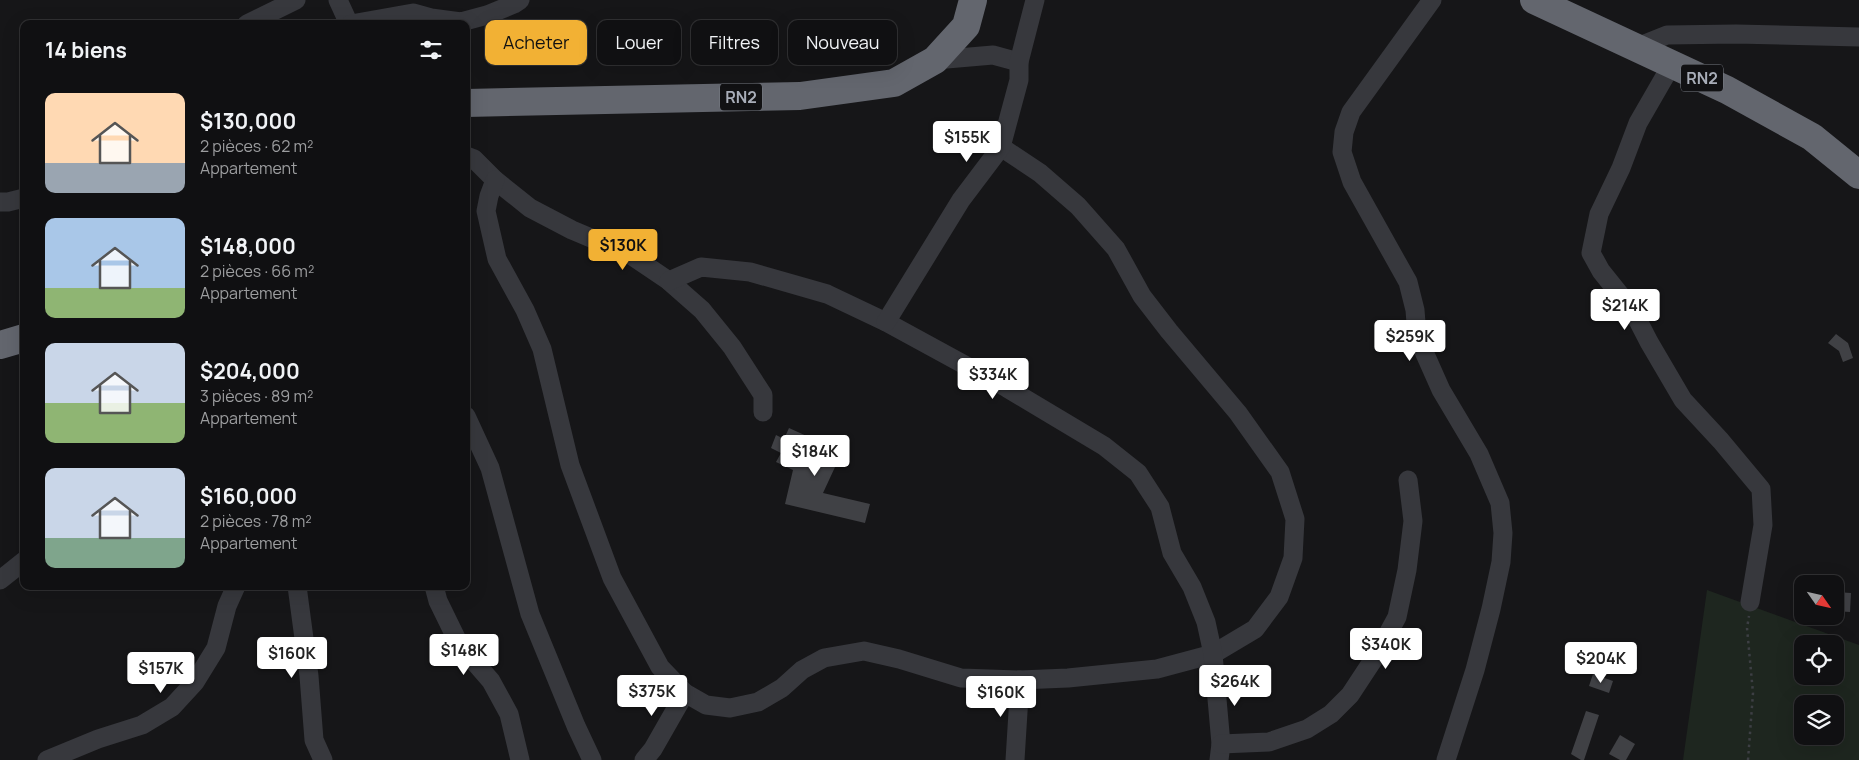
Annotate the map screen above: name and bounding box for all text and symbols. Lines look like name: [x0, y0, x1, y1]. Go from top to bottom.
chip: Acheter: [485, 20, 587, 65]
chip: Louer: [597, 20, 681, 65]
chip: Filtres: [691, 20, 778, 65]
chip: Nouveau: [788, 20, 897, 65]
text: 14 biens: [45, 36, 127, 64]
icon: filters: [417, 36, 445, 64]
road number: RN2: [1681, 64, 1723, 92]
road number: RN2: [720, 84, 762, 110]
text: $130,000: [200, 107, 296, 135]
icon: home: [85, 113, 145, 173]
pin: $155K: [932, 120, 1002, 163]
text: $155K: [944, 126, 990, 148]
text: 2 pièces · 62 m²: [200, 135, 314, 157]
text: Appartement: [200, 157, 297, 179]
pin: $130K: [588, 228, 658, 271]
text: $148,000: [200, 232, 296, 260]
text: $130K: [599, 234, 647, 256]
icon: home: [85, 238, 145, 298]
text: 2 pièces · 66 m²: [200, 260, 314, 282]
text: Appartement: [200, 282, 297, 304]
pin: $214K: [1590, 288, 1660, 331]
text: $214K: [1602, 294, 1648, 316]
pin: $259K: [1375, 320, 1445, 362]
text: $259K: [1385, 325, 1435, 347]
text: $204,000: [200, 357, 300, 385]
pin: $334K: [958, 358, 1028, 400]
icon: home: [85, 363, 145, 423]
text: $334K: [969, 363, 1017, 385]
text: 3 pièces · 89 m²: [200, 385, 313, 407]
text: Appartement: [200, 407, 297, 429]
pin: $184K: [780, 434, 850, 477]
text: $184K: [792, 440, 838, 462]
text: $160,000: [200, 482, 297, 510]
icon: home: [85, 488, 145, 548]
text: 2 pièces · 78 m²: [200, 510, 312, 532]
text: Appartement: [200, 532, 297, 554]
north arrow: [1794, 575, 1844, 625]
map controls: [1794, 575, 1844, 745]
pin: $340K: [1351, 628, 1421, 670]
text: $340K: [1361, 633, 1411, 655]
pin: $148K: [429, 634, 499, 676]
button: locate: [1794, 635, 1844, 685]
pin: $160K: [257, 636, 327, 679]
text: $148K: [441, 639, 487, 661]
text: $160K: [268, 642, 316, 664]
pin: $204K: [1566, 642, 1636, 684]
text: $204K: [1576, 647, 1626, 669]
pin: $157K: [126, 652, 196, 694]
text: $157K: [138, 657, 184, 679]
pin: $264K: [1200, 664, 1270, 707]
text: $264K: [1210, 670, 1260, 692]
pin: $375K: [617, 674, 687, 717]
pin: $160K: [966, 676, 1036, 718]
text: $375K: [628, 680, 676, 702]
text: $160K: [977, 681, 1025, 703]
button: layers: [1794, 695, 1844, 745]

